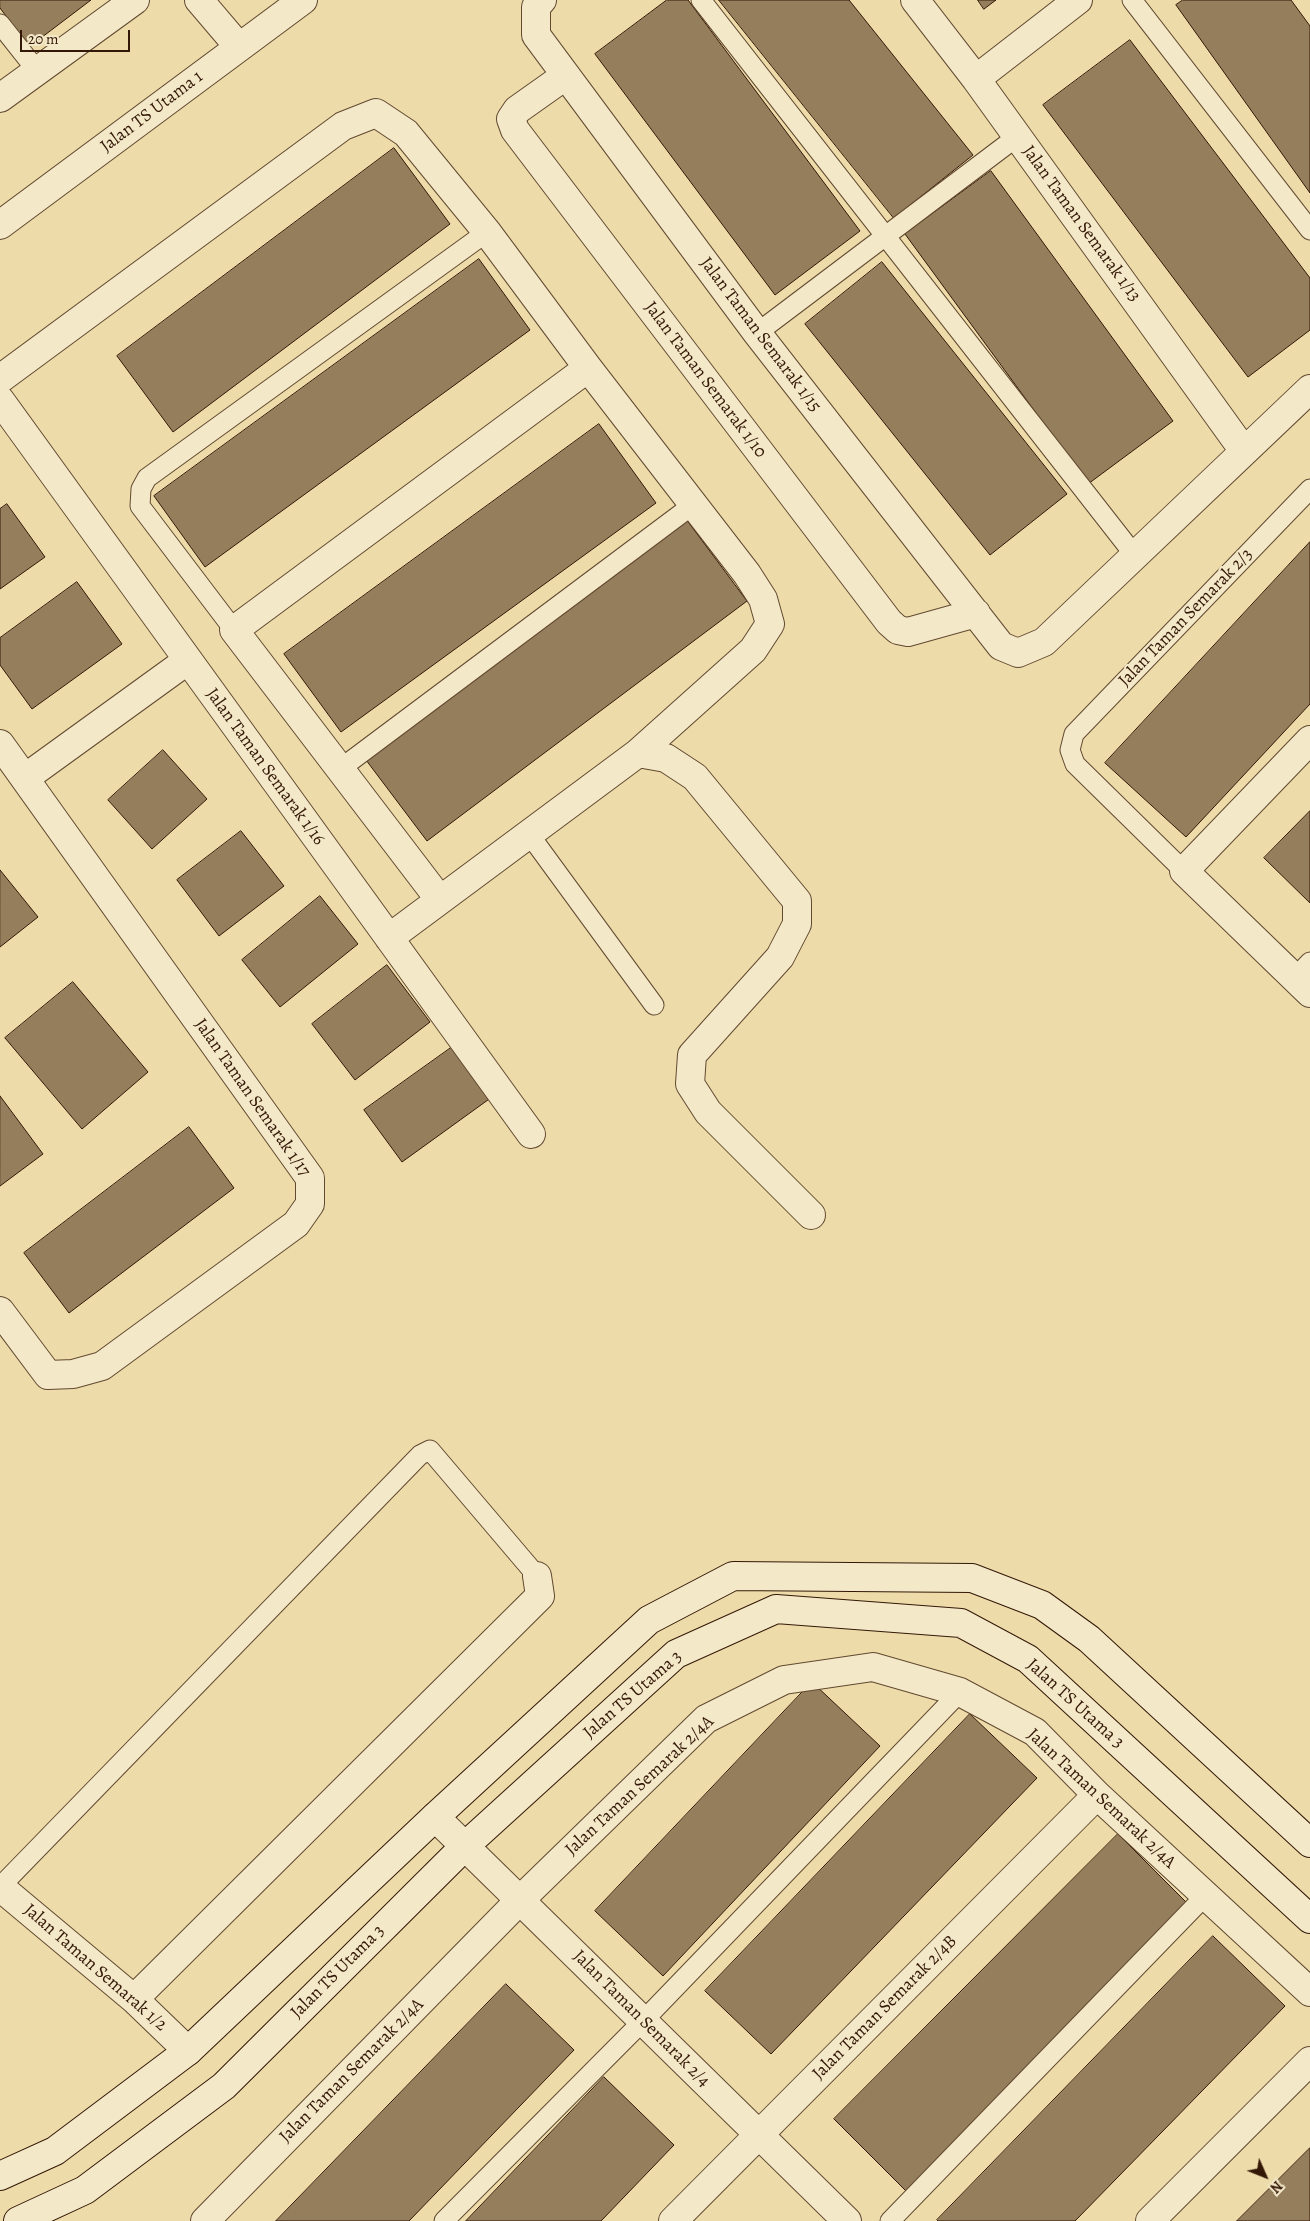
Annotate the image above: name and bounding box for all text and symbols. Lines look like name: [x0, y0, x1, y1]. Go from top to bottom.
scale bar: [22, 20, 132, 52]
text: 20 m: [28, 29, 59, 49]
street label: Jalan TS Utama 1: [97, 67, 207, 157]
street label: Jalan Taman Semarak 1/13: [1017, 142, 1145, 306]
street label: Jalan Taman Semarak 1/15: [695, 253, 825, 417]
street label: Jalan Taman Semarak 1/10: [639, 298, 771, 462]
street label: Jalan Taman Semarak 2/3: [1114, 544, 1258, 692]
street label: Jalan Taman Semarak 1/16: [201, 684, 329, 850]
street label: Jalan Taman Semarak 1/17: [189, 1015, 315, 1181]
street label: Jalan TS Utama 3: [579, 1646, 687, 1744]
street label: Jalan TS Utama 3: [1022, 1655, 1128, 1753]
street label: Jalan Taman Semarak 2/4A: [561, 1711, 719, 1861]
street label: Jalan Taman Semarak 2/4A: [1022, 1724, 1180, 1874]
street label: Jalan Taman Semarak 1/2: [19, 1900, 171, 2036]
street label: Jalan TS Utama 3: [287, 1921, 389, 2023]
street label: Jalan Taman Semarak 2/4B: [808, 1931, 962, 2085]
street label: Jalan Taman Semarak 2/4: [568, 1946, 714, 2092]
street label: Jalan Taman Semarak 2/4A: [275, 1994, 429, 2148]
north arrow: [1240, 2151, 1290, 2201]
text: N: [1266, 2176, 1287, 2197]

